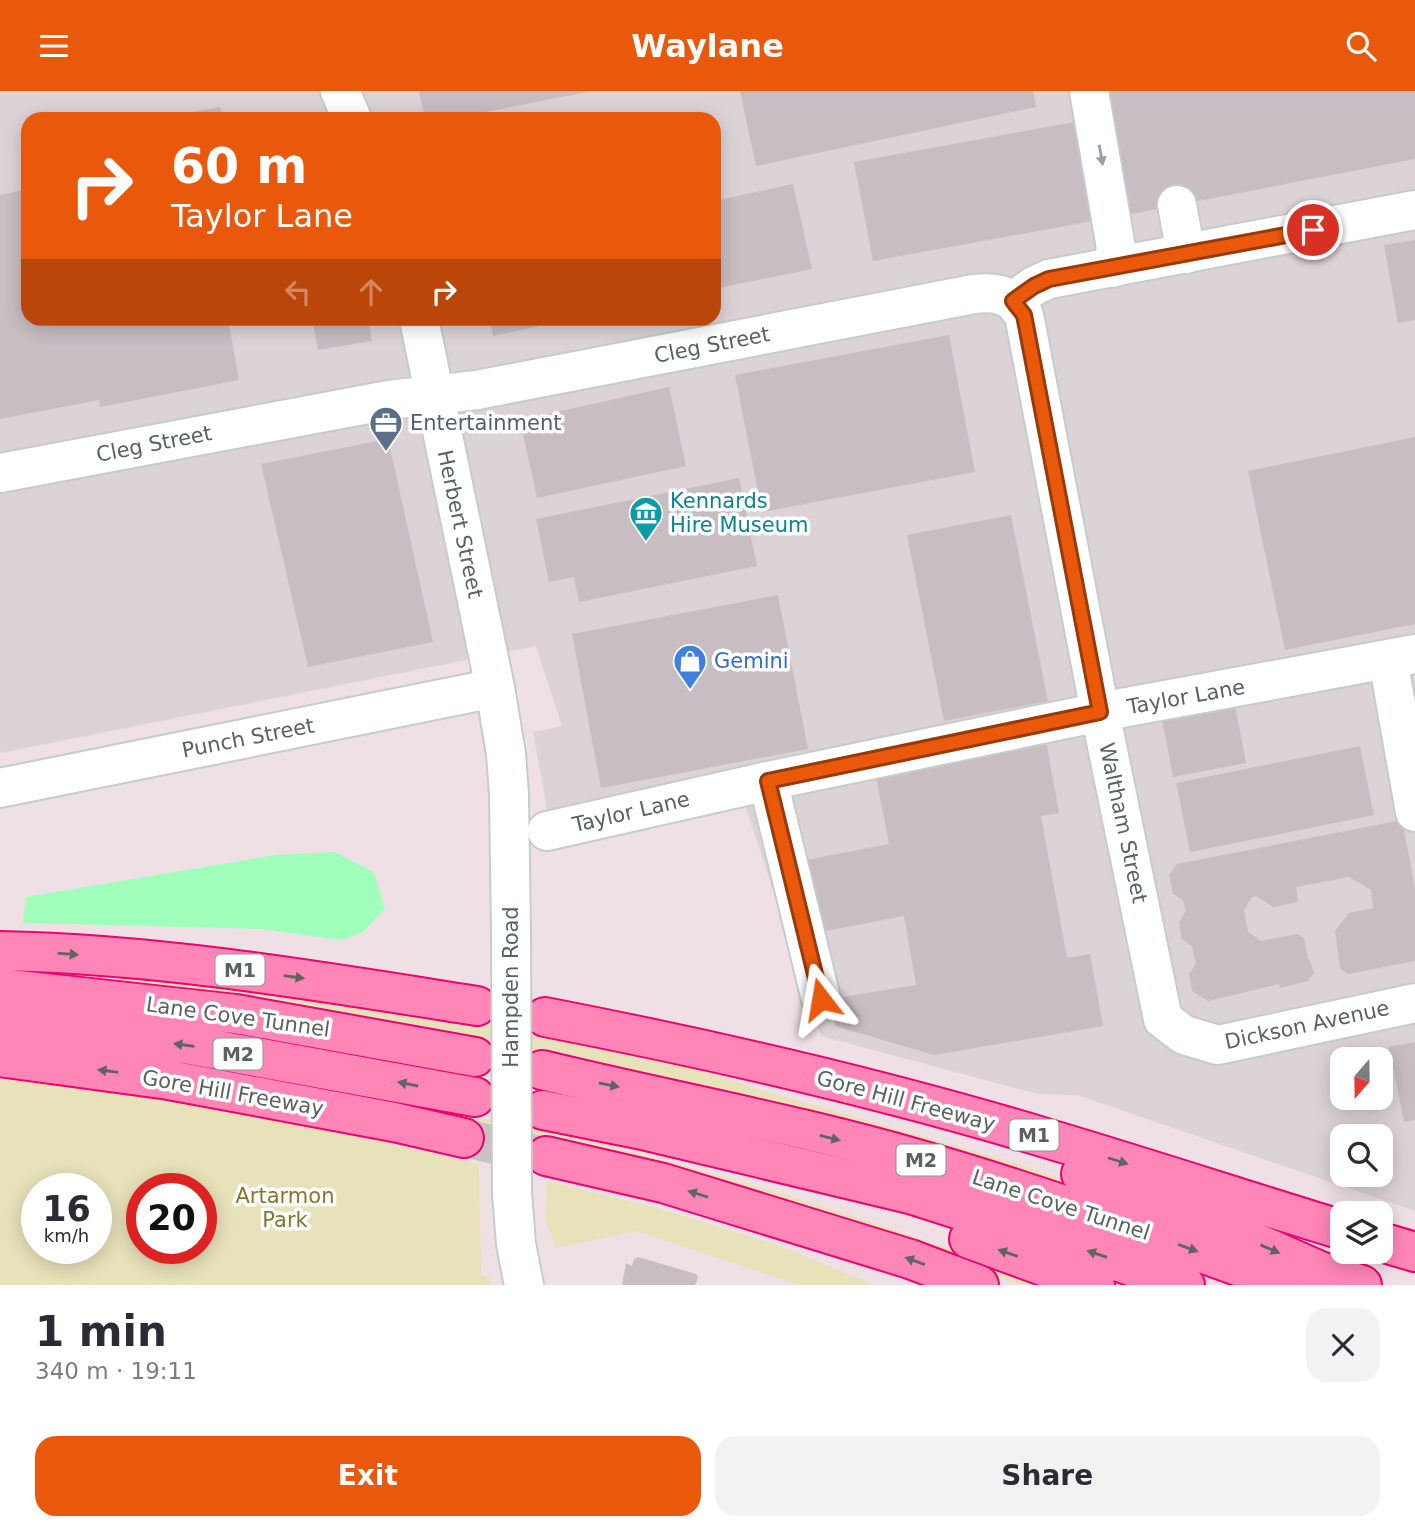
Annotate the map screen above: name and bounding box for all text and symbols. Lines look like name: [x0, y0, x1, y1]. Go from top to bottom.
icon: menu: [35, 27, 73, 65]
text: Waylane: [631, 27, 784, 65]
icon: search: [1342, 27, 1380, 65]
text: 60 m: [171, 138, 307, 195]
icon: right: [56, 140, 147, 231]
one-way arrow: [1095, 144, 1106, 166]
text: Taylor Lane: [171, 197, 353, 235]
pin: [1283, 200, 1343, 260]
icon: arrive: [1294, 211, 1332, 249]
icon: left: [279, 273, 317, 311]
icon: ahead: [352, 273, 390, 311]
icon: right: [425, 273, 463, 311]
street label: Cleg Street: [652, 322, 772, 368]
office icon: Entertainment: [367, 404, 405, 453]
place label: Entertainment: [410, 411, 562, 435]
street label: Cleg Street: [94, 421, 214, 467]
street label: Herbert Street: [433, 448, 487, 600]
place label: Kennards Hire Museum: [670, 489, 808, 537]
museum icon: Kennards Hire Museum: [627, 494, 665, 543]
shop icon: Gemini: [671, 642, 709, 691]
place label: Gemini: [714, 649, 789, 673]
street label: Taylor Lane: [1124, 675, 1247, 719]
street label: Punch Street: [180, 713, 316, 763]
street label: Waltham Street: [1094, 741, 1152, 905]
street label: Taylor Lane: [569, 787, 692, 837]
street label: Hampden Road: [499, 906, 523, 1068]
one-way arrow: [57, 949, 79, 960]
road number: M1: [216, 955, 264, 985]
position arrow: [784, 962, 858, 1036]
one-way arrow: [284, 972, 306, 983]
street label: Lane Cove Tunnel: [145, 992, 331, 1042]
street label: Dickson Avenue: [1223, 996, 1391, 1054]
one-way arrow: [173, 1039, 195, 1050]
road number: M2: [214, 1039, 262, 1070]
north arrow: [1330, 1047, 1393, 1109]
map controls: [1330, 1047, 1393, 1264]
street label: Gore Hill Freeway: [140, 1065, 326, 1121]
one-way arrow: [97, 1066, 119, 1077]
street label: Gore Hill Freeway: [814, 1066, 998, 1136]
one-way arrow: [397, 1078, 419, 1089]
one-way arrow: [598, 1080, 620, 1091]
road number: M1: [1010, 1119, 1058, 1151]
button: search: [1330, 1124, 1393, 1187]
one-way arrow: [820, 1133, 842, 1144]
road number: M2: [897, 1145, 946, 1175]
one-way arrow: [1107, 1156, 1128, 1166]
street label: Lane Cove Tunnel: [969, 1165, 1153, 1245]
speed limit sign: 20: [126, 1173, 217, 1264]
park label: Artarmon Park: [236, 1184, 334, 1232]
one-way arrow: [687, 1188, 708, 1198]
text: 16: [42, 1189, 91, 1229]
button: layers: [1330, 1201, 1393, 1264]
text: km/h: [44, 1225, 89, 1246]
one-way arrow: [1178, 1243, 1199, 1254]
one-way arrow: [1259, 1244, 1280, 1255]
one-way arrow: [998, 1247, 1019, 1258]
one-way arrow: [1087, 1248, 1108, 1259]
one-way arrow: [904, 1255, 925, 1266]
text: 1 min: [35, 1307, 167, 1356]
button: close: [1306, 1308, 1380, 1382]
text: 340 m · 19:11: [35, 1358, 197, 1384]
button: Exit: [35, 1436, 701, 1516]
button: Share: [715, 1436, 1380, 1516]

